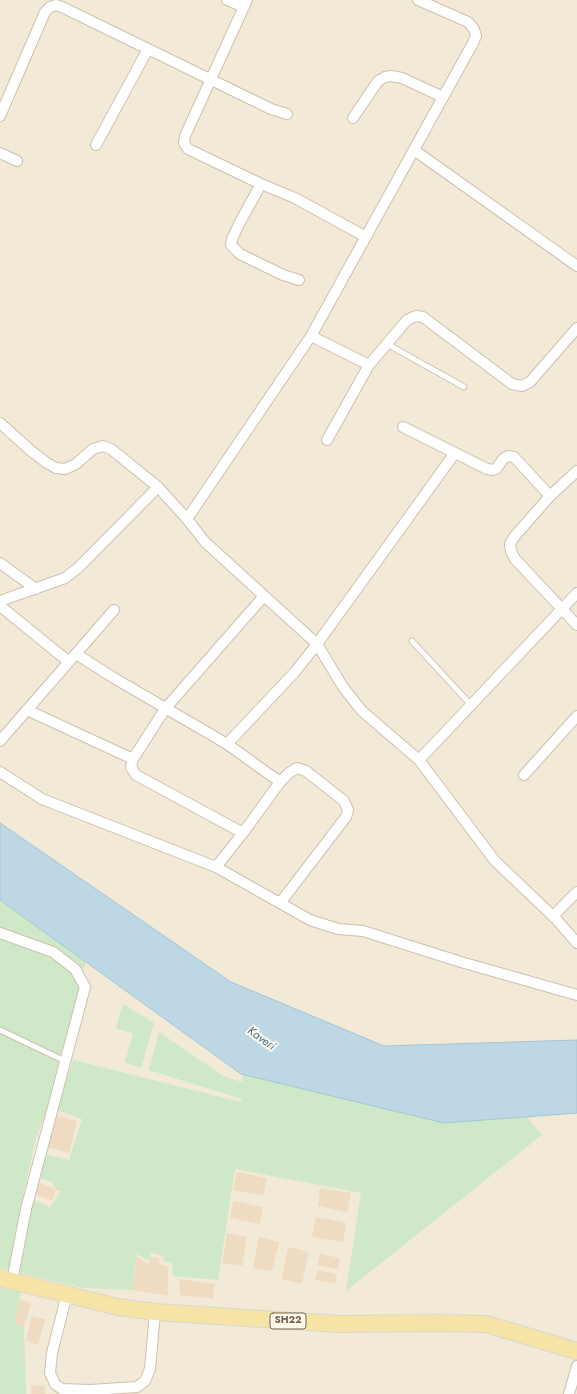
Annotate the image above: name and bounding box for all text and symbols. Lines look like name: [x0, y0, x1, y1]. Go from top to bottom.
water label: Kaveri: [244, 1024, 278, 1054]
road number: SH22: [270, 1313, 306, 1329]

